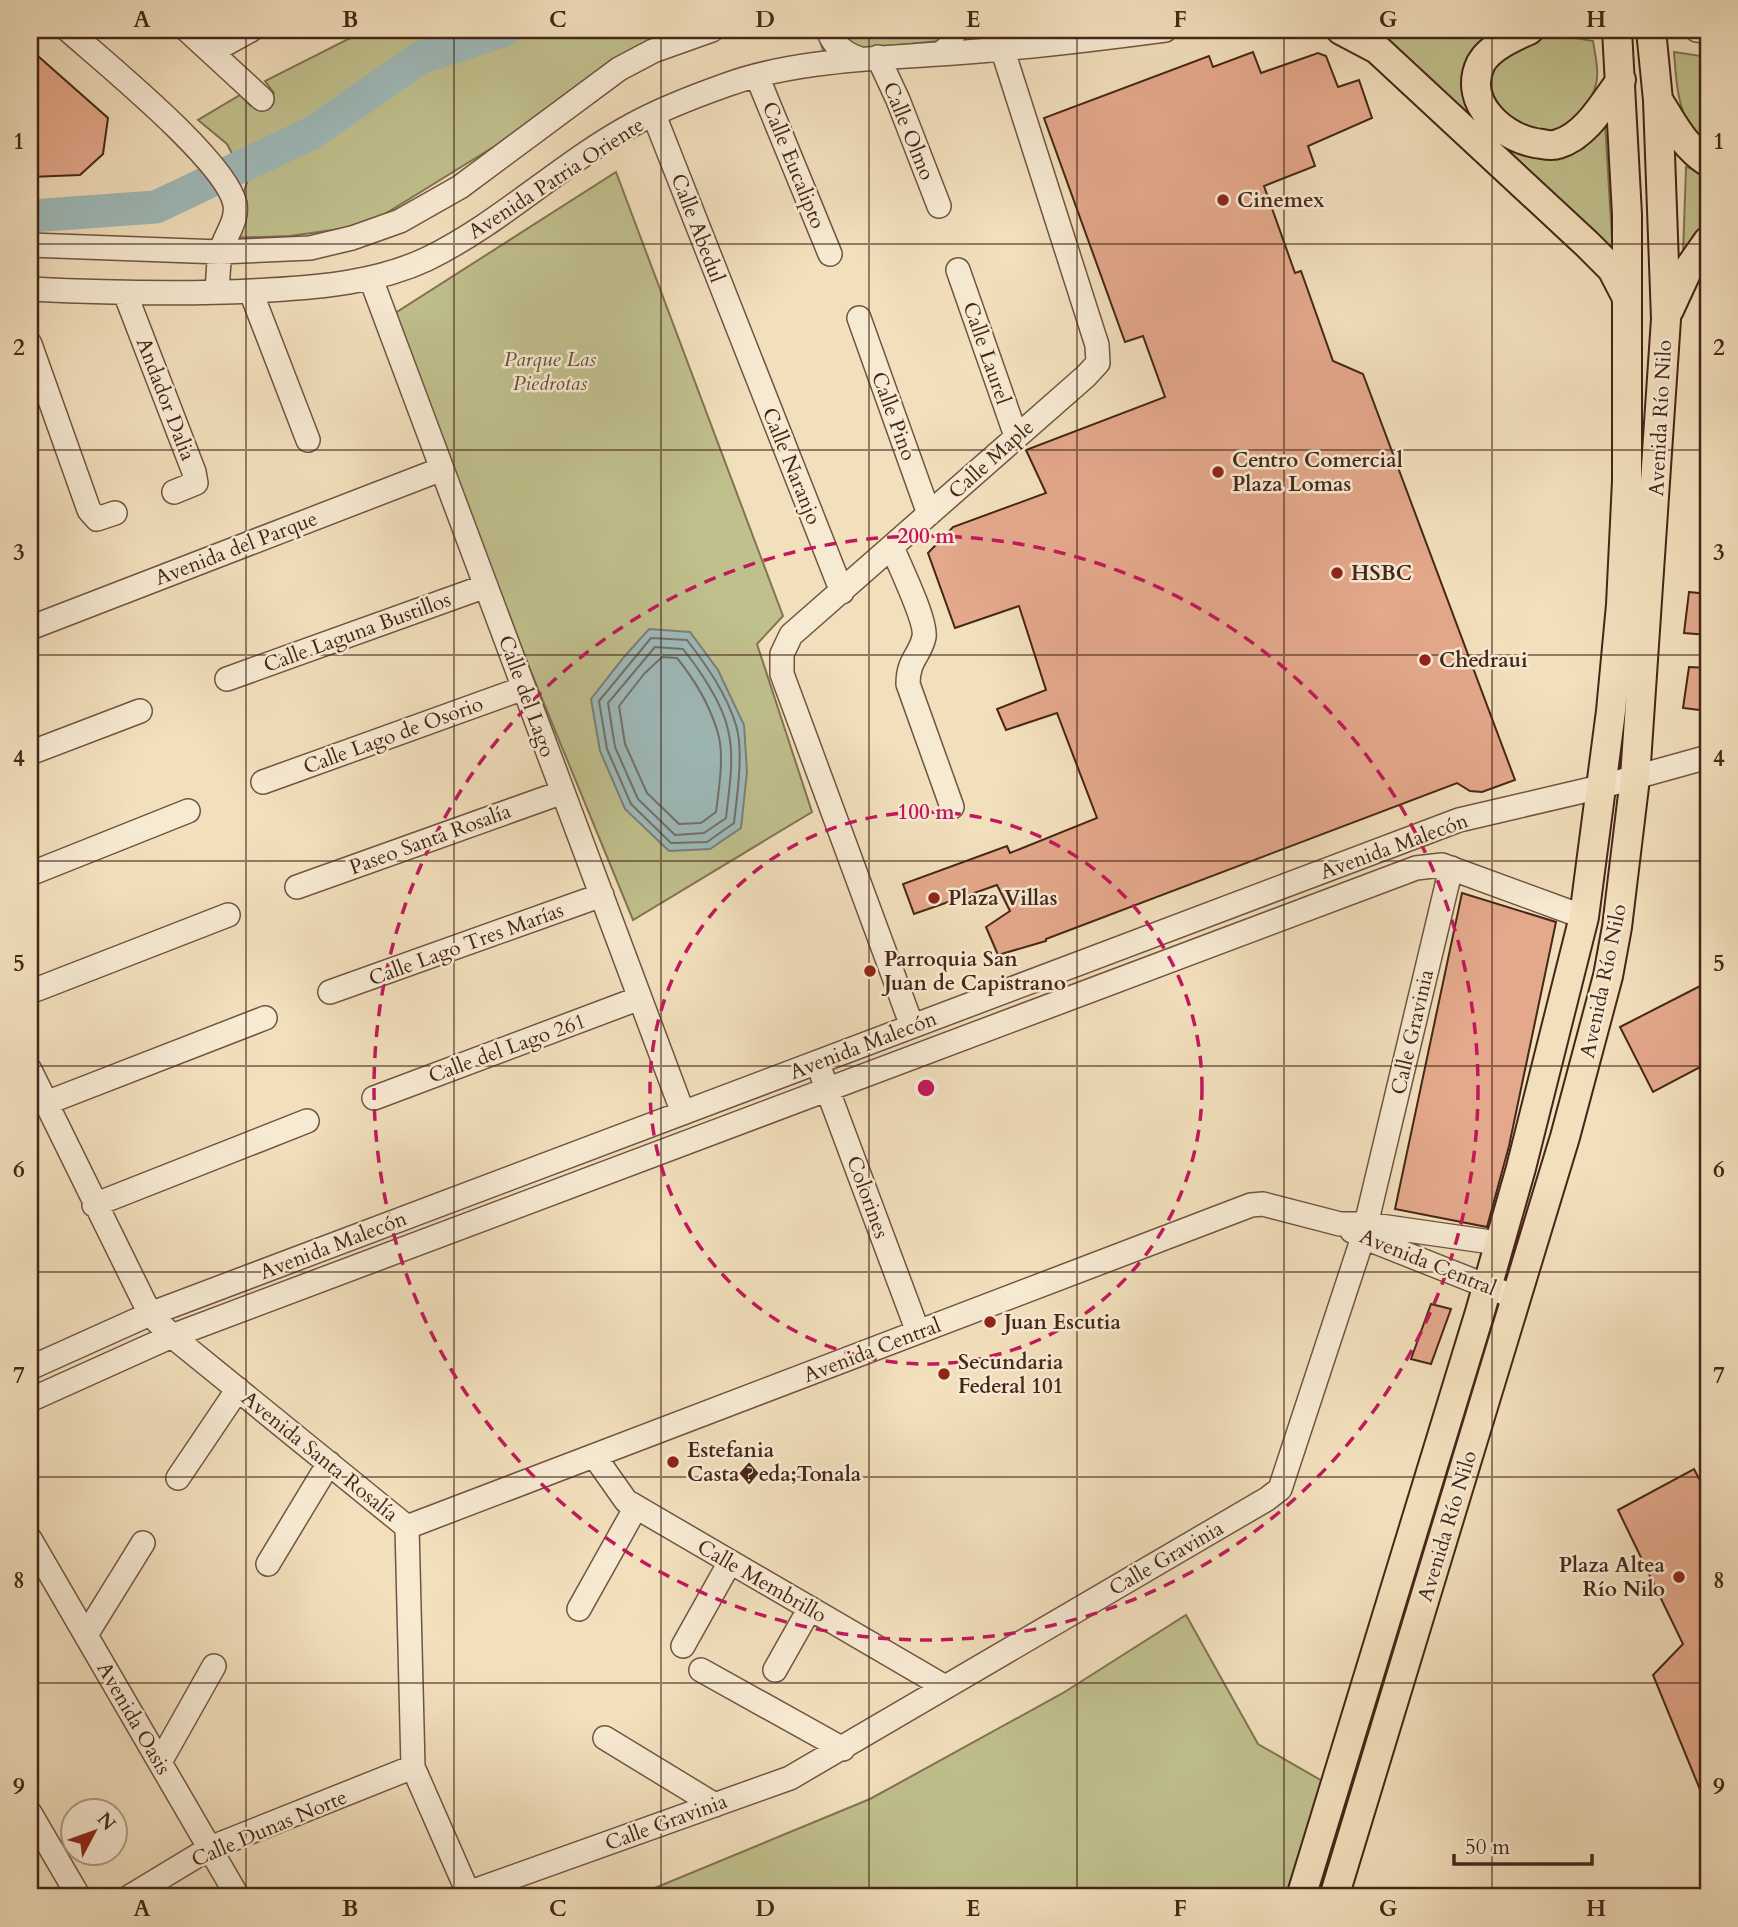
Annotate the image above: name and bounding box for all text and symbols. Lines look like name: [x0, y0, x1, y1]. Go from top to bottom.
text: A: [133, 4, 151, 35]
text: B: [342, 4, 358, 35]
text: C: [549, 4, 567, 35]
text: D: [755, 4, 775, 35]
text: E: [966, 4, 980, 35]
text: F: [1173, 4, 1187, 35]
text: G: [1379, 4, 1398, 35]
text: H: [1586, 4, 1606, 35]
street label: Calle Olmo: [876, 78, 941, 185]
street label: Calle Eucalipto: [755, 97, 832, 233]
street label: Avenida Patria Oriente: [463, 111, 650, 246]
text: 1: [13, 126, 25, 157]
text: 1: [1713, 126, 1725, 157]
street label: Calle Abedul: [663, 169, 732, 287]
place label: Cinemex: [1237, 186, 1325, 215]
marker: Cinemex: [1215, 192, 1231, 208]
street label: Calle Laurel: [955, 298, 1018, 408]
text: 2: [13, 332, 25, 363]
text: 2: [1713, 332, 1725, 363]
street label: Andador Dalia: [129, 334, 202, 465]
street label: Avenida Río Nilo: [1642, 339, 1679, 497]
park label: Parque Las Piedrotas: [504, 345, 596, 398]
street label: Calle Pino: [864, 368, 923, 465]
street label: Calle Naranjo: [755, 403, 828, 529]
street label: Calle Maple: [942, 413, 1040, 506]
place label: Centro Comercial Plaza Lomas: [1232, 446, 1403, 499]
marker: Centro Comercial Plaza Lomas: [1210, 464, 1226, 480]
street label: Avenida del Parque: [151, 504, 322, 593]
text: 200 m: [897, 522, 955, 551]
text: 3: [13, 537, 25, 568]
text: 3: [1713, 537, 1725, 568]
place label: HSBC: [1351, 559, 1412, 588]
marker: HSBC: [1329, 565, 1345, 581]
street label: Calle Laguna Bustillos: [260, 585, 455, 680]
street label: Calle del Lago: [491, 631, 562, 761]
place label: Chedraui: [1439, 646, 1528, 675]
marker: Chedraui: [1417, 652, 1433, 668]
street label: Calle Lago de Osorio: [299, 689, 487, 781]
text: 4: [13, 743, 25, 774]
text: 4: [1713, 743, 1725, 774]
street label: Paseo Santa Rosalía: [345, 797, 515, 882]
text: 100 m: [897, 798, 955, 827]
street label: Avenida Malecón: [1316, 806, 1472, 887]
place label: Plaza Villas: [948, 884, 1057, 913]
marker: Plaza Villas: [926, 890, 942, 906]
street label: Calle Lago Tres Marías: [365, 896, 568, 993]
street label: Avenida Río Nilo: [1573, 901, 1634, 1061]
place label: Parroquia San Juan de Capistrano: [881, 945, 1066, 998]
text: 5: [13, 948, 25, 979]
text: 5: [1713, 948, 1725, 979]
marker: Parroquia San Juan de Capistrano: [862, 963, 878, 979]
street label: Calle Gravinia: [1384, 967, 1441, 1098]
street label: Avenida Malecón: [785, 1004, 941, 1087]
street label: Calle del Lago 261: [424, 1007, 590, 1090]
centre of rings: [914, 1076, 938, 1100]
street label: Colorines: [839, 1152, 896, 1243]
text: 6: [13, 1154, 25, 1185]
text: 6: [1713, 1154, 1725, 1185]
street label: Avenida Malecón: [255, 1204, 411, 1287]
street label: Avenida Central: [1355, 1222, 1501, 1303]
place label: Juan Escutia: [1001, 1308, 1121, 1337]
street label: Avenida Central: [799, 1311, 945, 1390]
marker: Juan Escutia: [982, 1314, 998, 1330]
place label: Secundaria Federal 101: [958, 1348, 1064, 1401]
text: 7: [13, 1360, 25, 1391]
text: 7: [1713, 1360, 1725, 1391]
marker: Secundaria Federal 101: [936, 1366, 952, 1382]
street label: Avenida Santa Rosalía: [235, 1384, 404, 1529]
place label: Estefania Casta�eda;Tonala: [687, 1436, 862, 1489]
street label: Avenida Río Nilo: [1411, 1447, 1484, 1605]
marker: Estefania Casta�eda;Tonala: [665, 1454, 681, 1470]
street label: Calle Gravinia: [1104, 1514, 1229, 1603]
street label: Calle Membrillo: [692, 1533, 832, 1630]
place label: Plaza Altea Río Nilo: [1559, 1551, 1666, 1604]
text: 8: [13, 1565, 25, 1596]
text: 8: [1713, 1565, 1725, 1596]
marker: Plaza Altea Río Nilo: [1671, 1569, 1687, 1585]
street label: Avenida Oasis: [90, 1656, 178, 1780]
text: 9: [13, 1771, 25, 1802]
text: 9: [1713, 1771, 1725, 1802]
street label: Calle Dunas Norte: [187, 1783, 351, 1874]
street label: Calle Gravinia: [601, 1787, 731, 1858]
north arrow: [60, 1798, 130, 1868]
text: N: [91, 1807, 122, 1837]
scale bar: [1454, 1822, 1593, 1866]
text: 50 m: [1465, 1833, 1510, 1862]
text: A: [133, 1893, 151, 1924]
text: B: [342, 1893, 358, 1924]
text: C: [549, 1893, 567, 1924]
text: D: [755, 1893, 775, 1924]
text: E: [966, 1893, 980, 1924]
text: F: [1173, 1893, 1187, 1924]
text: G: [1379, 1893, 1398, 1924]
text: H: [1586, 1893, 1606, 1924]

